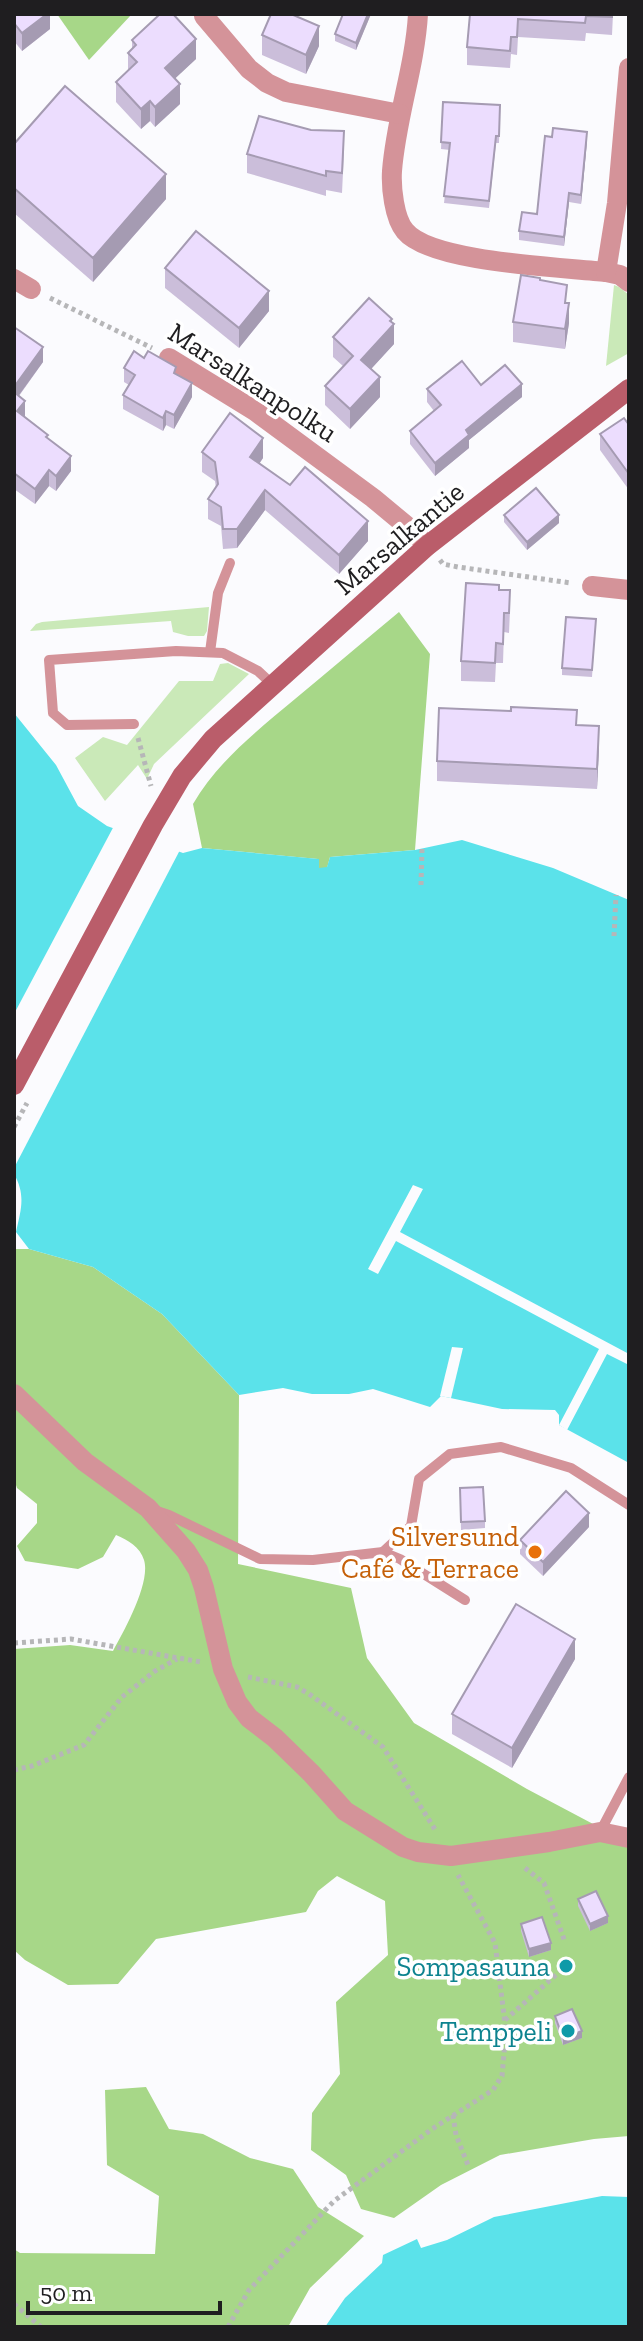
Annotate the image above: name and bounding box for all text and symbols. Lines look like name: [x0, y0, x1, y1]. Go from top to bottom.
street label: Marsalkanpolku: [162, 316, 344, 449]
street label: Marsalkantie: [328, 475, 471, 602]
place label: Silversund Café & Terrace: [341, 1520, 519, 1585]
marker: Silversund Café & Terrace: [526, 1543, 544, 1561]
place label: Sompasauna: [397, 1950, 550, 1983]
marker: Sompasauna: [557, 1957, 575, 1975]
place label: Temppeli: [440, 2015, 552, 2048]
marker: Temppeli: [559, 2022, 577, 2040]
scale bar: [28, 2265, 220, 2315]
text: 50 m: [40, 2278, 93, 2307]

